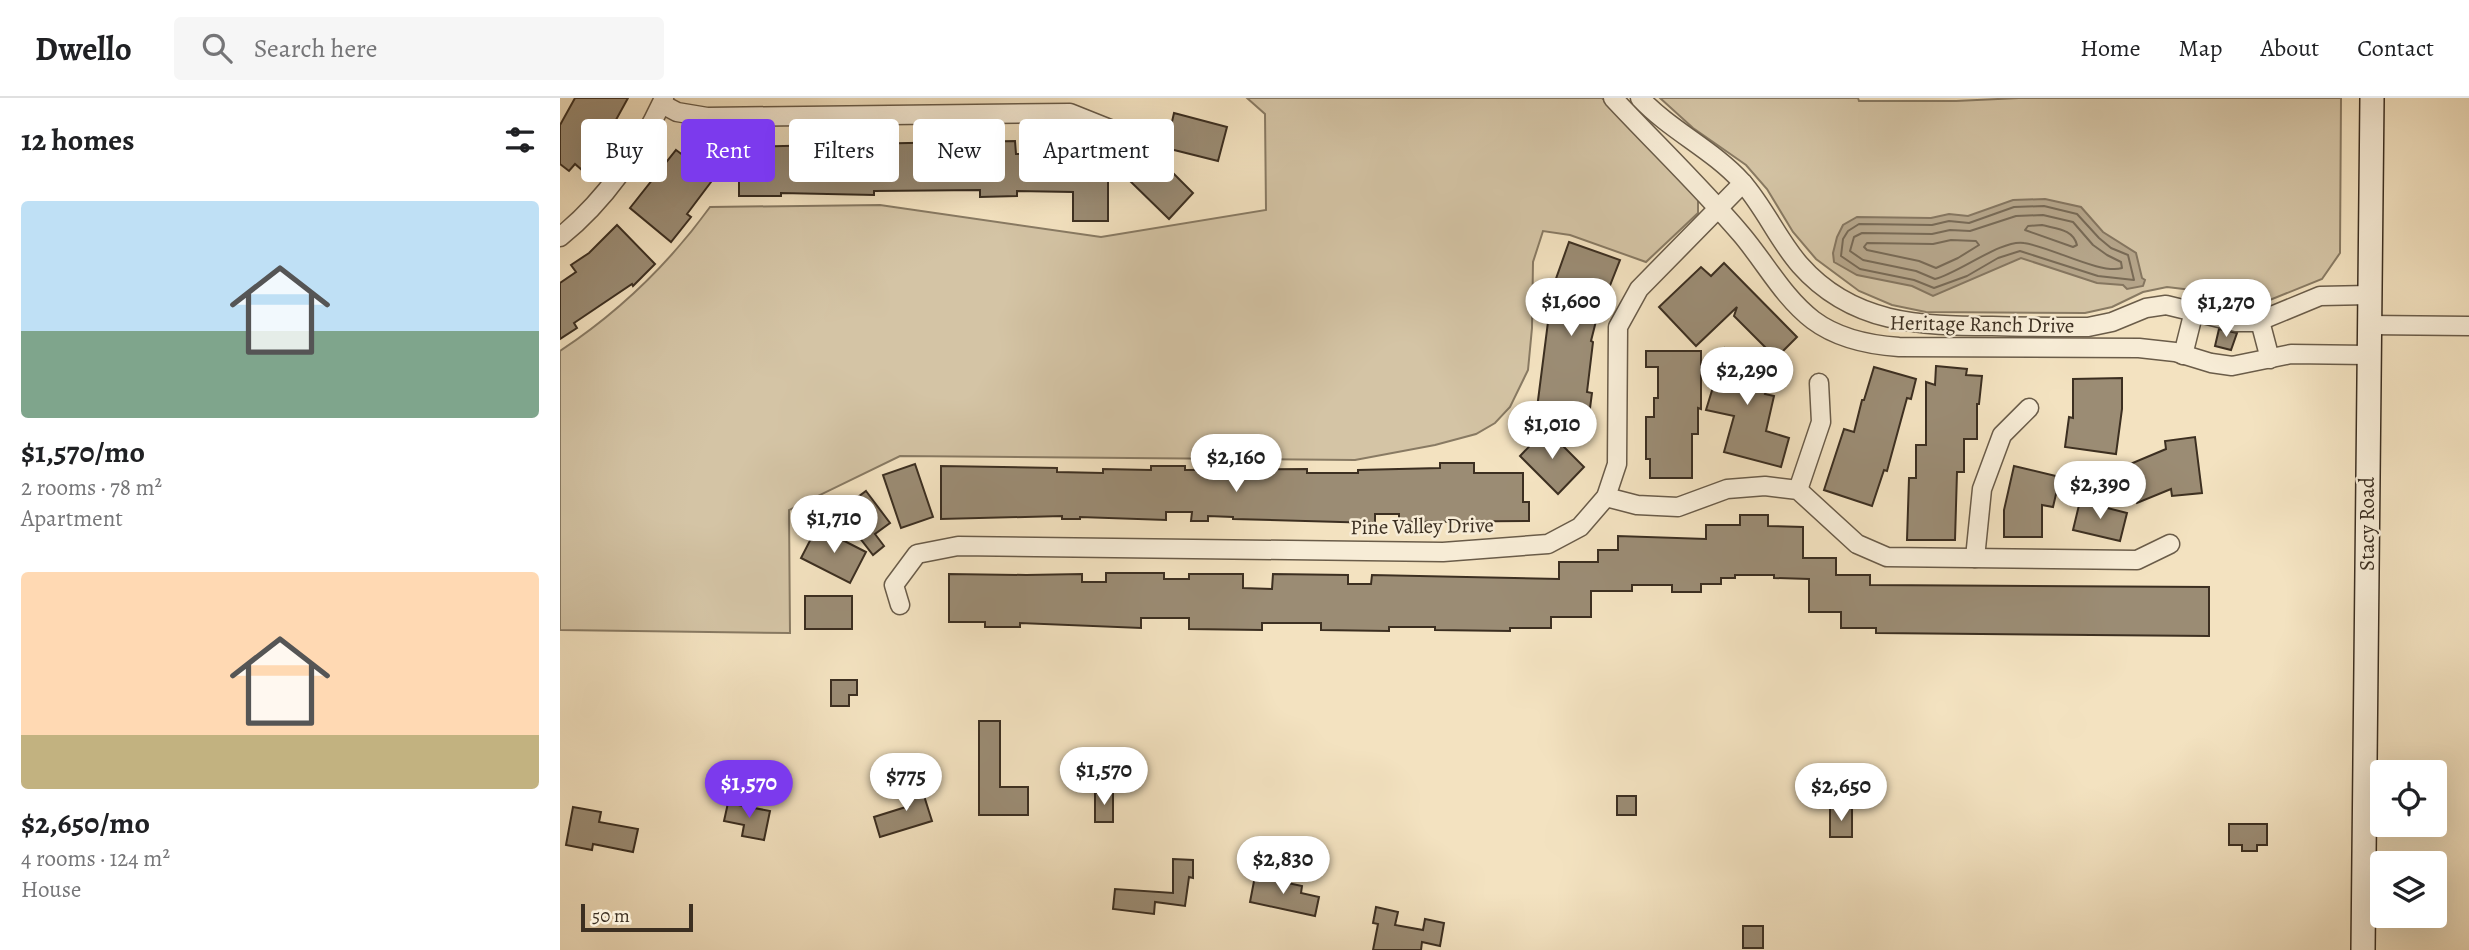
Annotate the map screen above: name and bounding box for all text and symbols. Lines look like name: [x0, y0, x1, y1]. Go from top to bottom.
search box: [174, 17, 664, 80]
text: Dwello: [35, 26, 132, 71]
icon: search: [198, 29, 236, 67]
text: Search here: [254, 31, 377, 66]
text: Home: [2080, 32, 2141, 64]
text: Map: [2179, 32, 2223, 64]
text: About: [2261, 32, 2319, 64]
text: Contact: [2357, 32, 2434, 64]
chip: Buy: [581, 119, 667, 182]
chip: Rent: [681, 119, 775, 182]
chip: Filters: [789, 119, 899, 182]
chip: New: [913, 119, 1005, 182]
chip: Apartment: [1019, 119, 1174, 182]
text: 12 homes: [21, 120, 134, 160]
icon: filters: [501, 121, 539, 159]
icon: home: [217, 247, 343, 373]
pin: $1,600: [1514, 278, 1628, 338]
pin: $1,270: [2169, 280, 2283, 339]
text: $1,600: [1541, 285, 1601, 316]
text: $1,270: [2197, 286, 2255, 317]
street label: Heritage Ranch Drive: [1889, 308, 2075, 340]
pin: $2,290: [1690, 348, 1804, 407]
text: $2,290: [1716, 354, 1778, 385]
pin: $1,010: [1495, 402, 1609, 461]
text: $1,010: [1524, 408, 1580, 439]
text: $1,570/mo: [21, 432, 145, 472]
pin: $2,160: [1179, 434, 1293, 494]
text: $2,160: [1207, 441, 1265, 472]
pin: $2,390: [2043, 462, 2157, 521]
text: $2,390: [2070, 468, 2130, 499]
text: 2 rooms · 78 m²: [21, 472, 162, 503]
street label: Stacy Road: [2353, 476, 2381, 571]
pin: $1,710: [777, 496, 891, 555]
text: $1,710: [807, 502, 861, 533]
text: Apartment: [21, 503, 123, 534]
street label: Pine Valley Drive: [1350, 511, 1494, 541]
icon: home: [217, 618, 343, 744]
pin: $1,570: [1047, 748, 1161, 807]
pin: $775: [865, 754, 947, 813]
text: $1,570: [1076, 754, 1132, 785]
pin: $1,570: [692, 760, 806, 820]
text: $775: [886, 760, 926, 791]
map controls: [2370, 760, 2447, 928]
button: locate: [2370, 760, 2447, 837]
pin: $2,650: [1784, 764, 1898, 823]
text: $1,570: [721, 767, 777, 798]
text: $2,650: [1811, 770, 1871, 801]
text: $2,650/mo: [21, 803, 150, 843]
pin: $2,830: [1226, 836, 1340, 896]
text: 4 rooms · 124 m²: [21, 843, 170, 874]
text: $2,830: [1253, 843, 1313, 874]
button: layers: [2370, 851, 2447, 928]
text: House: [21, 874, 81, 905]
scale bar: [581, 901, 693, 933]
text: 50 m: [592, 903, 630, 929]

